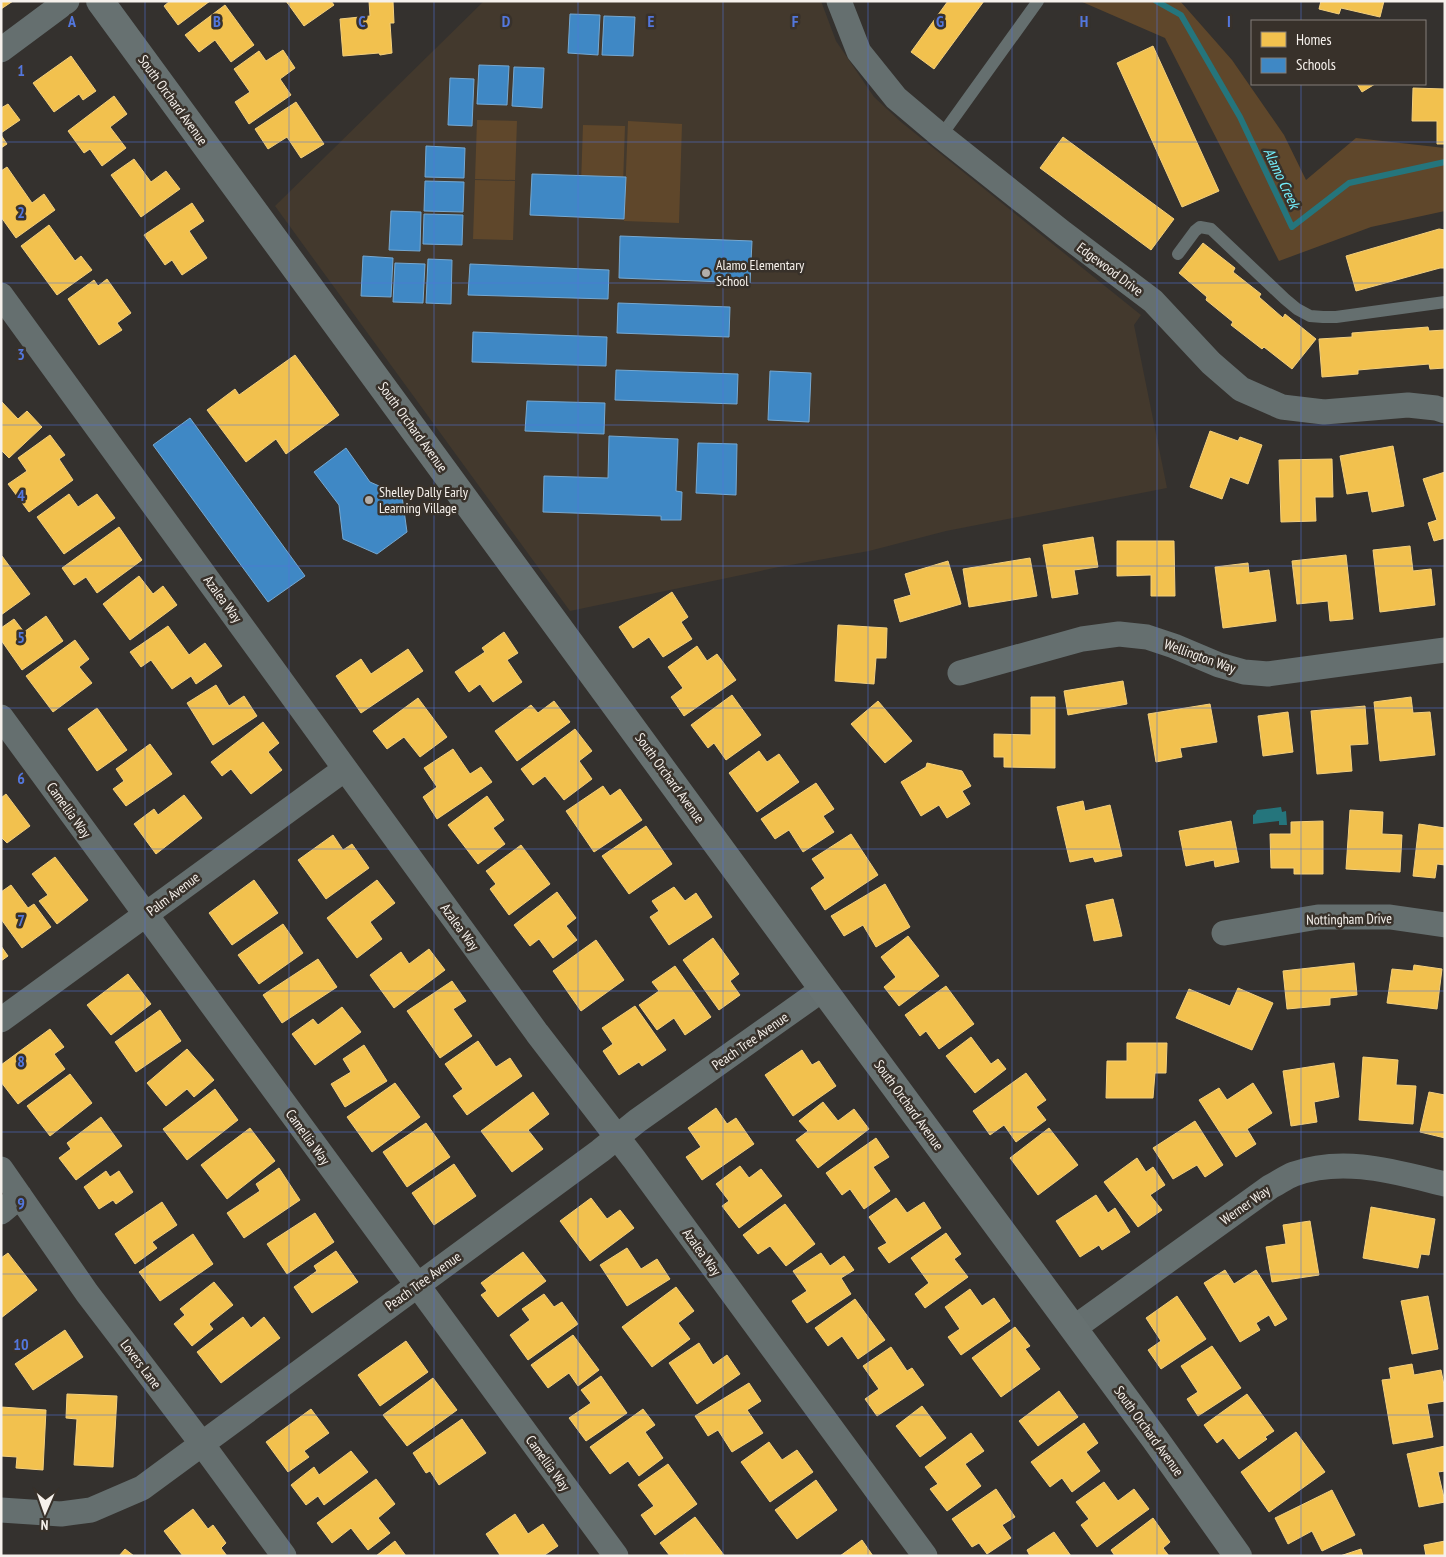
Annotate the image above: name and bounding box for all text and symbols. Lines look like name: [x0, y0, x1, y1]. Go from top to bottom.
text: A: [67, 11, 77, 31]
text: B: [213, 11, 221, 31]
text: C: [358, 11, 366, 31]
text: D: [502, 11, 511, 31]
text: E: [648, 11, 655, 31]
text: F: [792, 11, 799, 31]
text: G: [936, 11, 944, 31]
text: H: [1080, 11, 1088, 31]
text: I: [1227, 11, 1231, 31]
legend: [1251, 20, 1426, 85]
text: Homes: [1296, 30, 1332, 49]
street label: South Orchard Avenue: [134, 51, 212, 149]
text: Schools: [1296, 55, 1336, 74]
text: 1: [17, 60, 25, 80]
water label: Alamo Creek: [1260, 145, 1305, 213]
text: 2: [17, 202, 25, 222]
street label: Edgewood Drive: [1073, 238, 1147, 300]
place label: Alamo Elementary School: [716, 256, 805, 290]
marker: Alamo Elementary School: [700, 267, 712, 279]
text: 3: [17, 344, 25, 364]
street label: South Orchard Avenue: [374, 378, 452, 476]
place label: Shelley Dally Early Learning Village: [379, 483, 469, 517]
text: 4: [17, 485, 25, 505]
marker: Shelley Dally Early Learning Village: [363, 494, 375, 506]
street label: Azalea Way: [200, 572, 247, 627]
text: 5: [17, 627, 25, 647]
street label: Wellington Way: [1162, 635, 1239, 678]
street label: South Orchard Avenue: [631, 729, 709, 827]
text: 6: [17, 768, 25, 788]
street label: Camellia Way: [43, 779, 96, 842]
street label: Palm Avenue: [143, 868, 203, 920]
street label: Azalea Way: [437, 900, 484, 955]
street label: Nottingham Drive: [1306, 909, 1392, 929]
text: 7: [17, 910, 25, 930]
street label: Peach Tree Avenue: [708, 1008, 792, 1074]
text: 8: [17, 1051, 25, 1071]
street label: South Orchard Avenue: [870, 1056, 948, 1154]
street label: Camellia Way: [282, 1106, 335, 1169]
street label: Werner Way: [1217, 1181, 1274, 1229]
text: 9: [17, 1193, 25, 1213]
street label: Azalea Way: [679, 1225, 726, 1280]
street label: Peach Tree Avenue: [382, 1247, 465, 1315]
text: 10: [13, 1334, 29, 1354]
street label: Lovers Lane: [117, 1336, 165, 1392]
street label: South Orchard Avenue: [1110, 1382, 1188, 1480]
street label: Camellia Way: [522, 1432, 575, 1495]
north arrow: [20, 1487, 70, 1537]
text: N: [40, 1516, 49, 1534]

